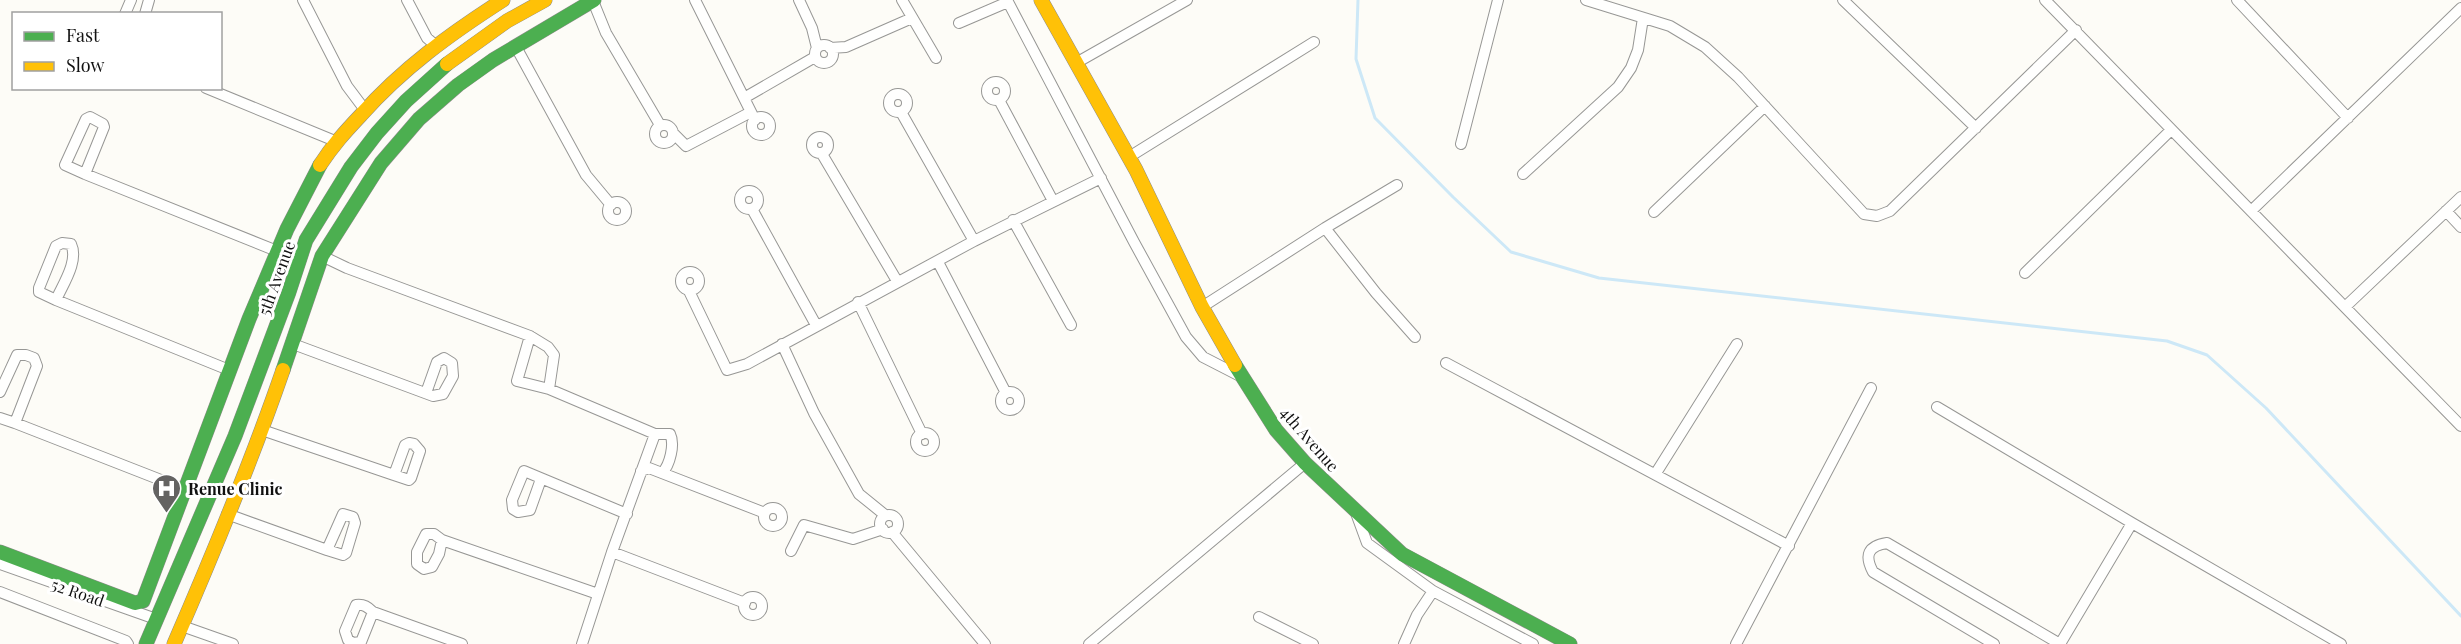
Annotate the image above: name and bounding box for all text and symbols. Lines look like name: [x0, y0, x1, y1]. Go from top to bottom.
legend: [12, 12, 222, 90]
text: Fast: [66, 23, 100, 47]
text: Slow: [66, 53, 104, 77]
street label: 5th Avenue: [253, 238, 299, 318]
street label: 4th Avenue: [1276, 402, 1344, 476]
hospital icon: Renue Clinic: [151, 472, 183, 514]
place label: Renue Clinic: [188, 478, 283, 499]
street label: 52 Road: [49, 573, 107, 611]

